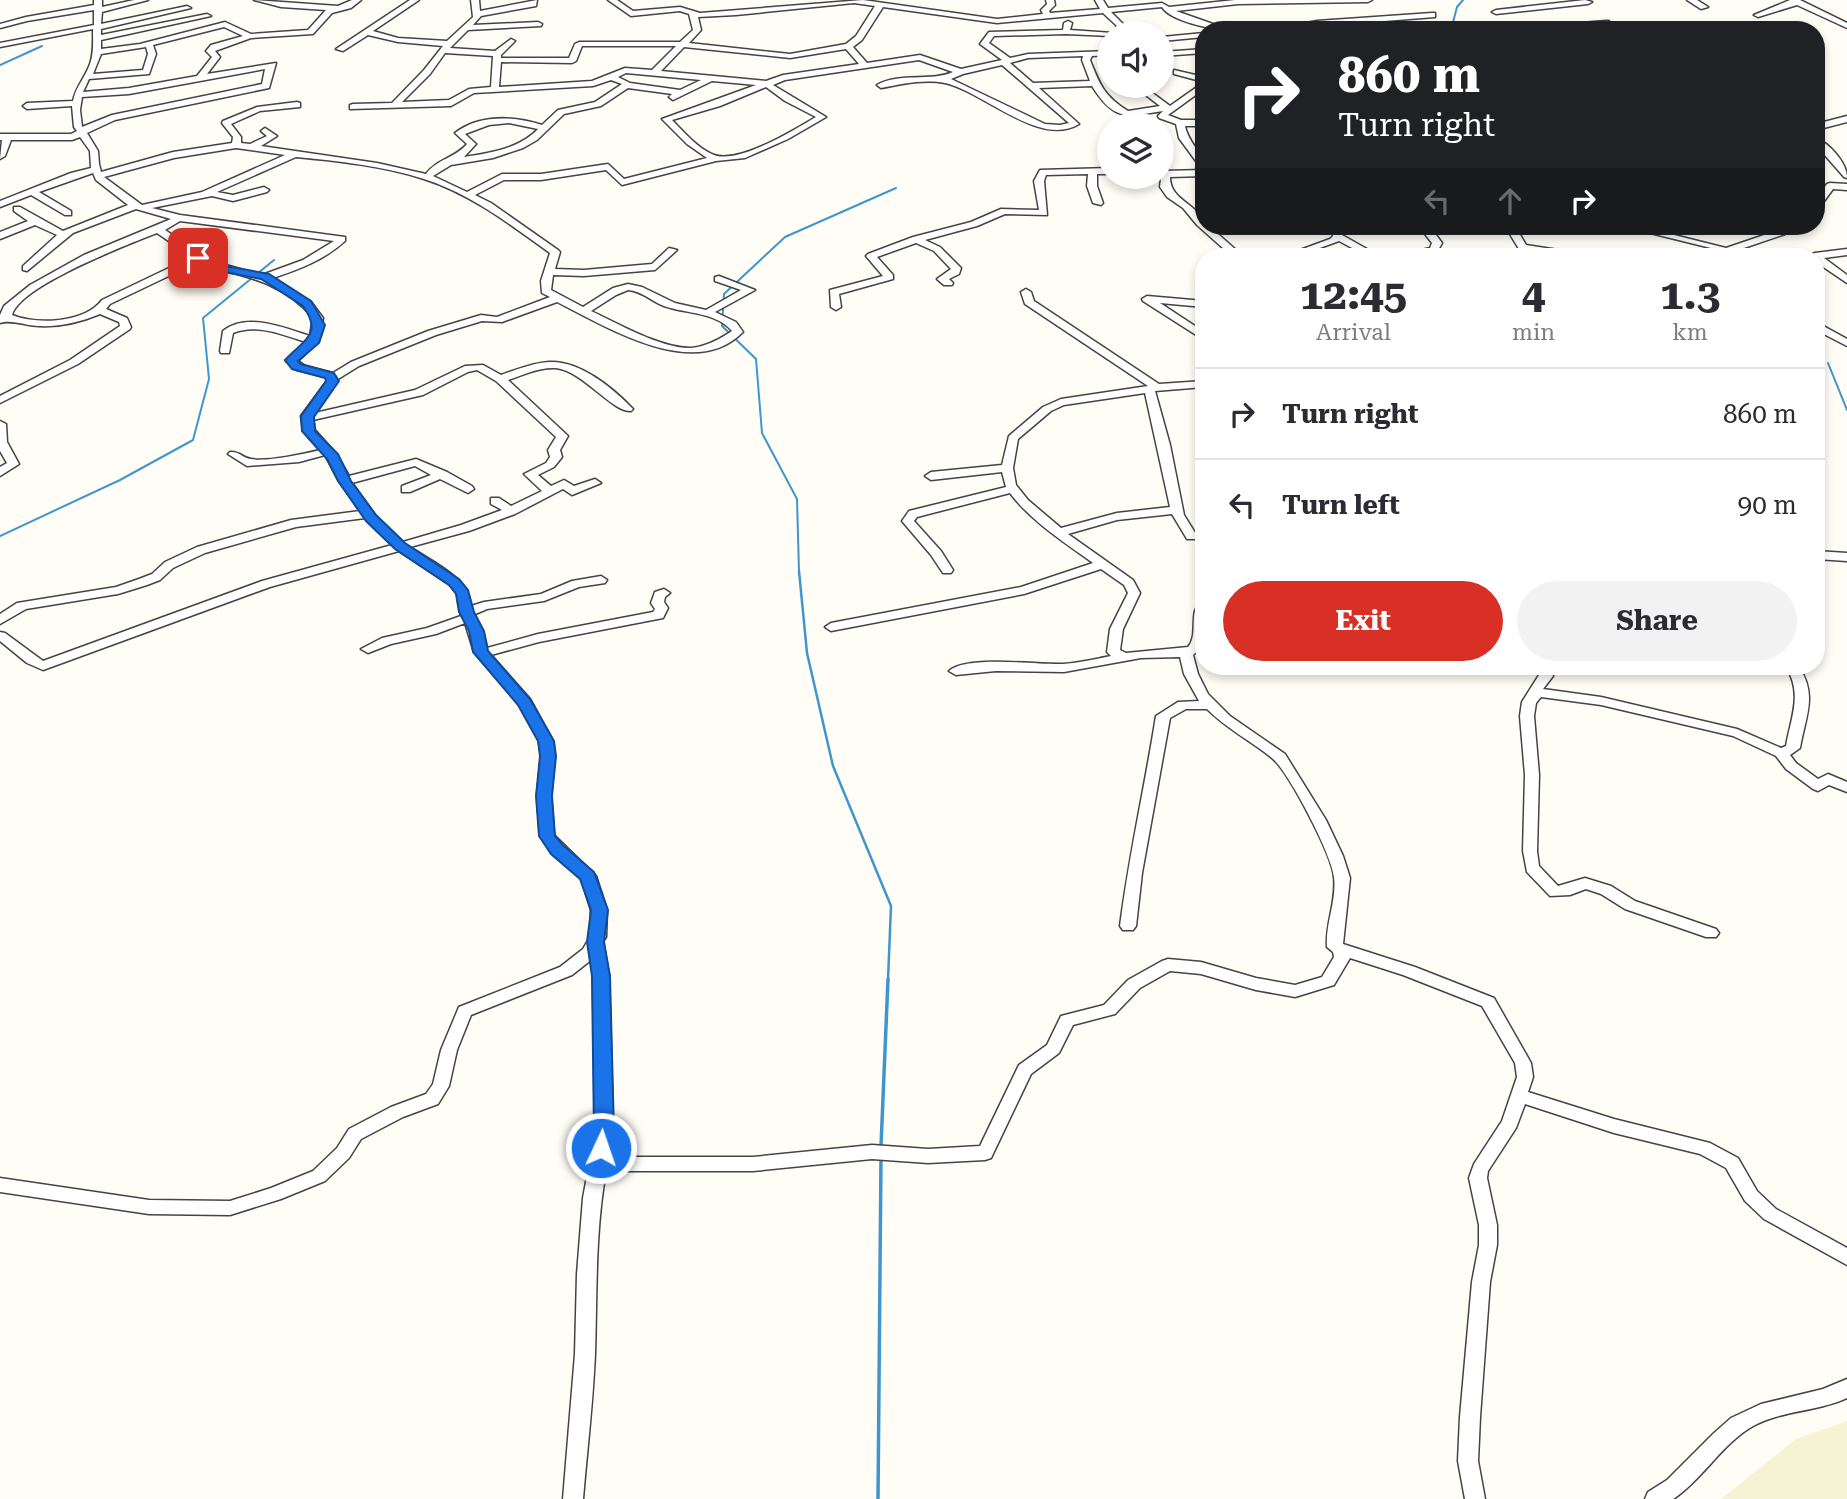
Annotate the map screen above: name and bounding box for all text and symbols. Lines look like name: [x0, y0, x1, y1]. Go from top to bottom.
map controls: [1097, 21, 1174, 189]
button: sound: [1097, 21, 1174, 98]
text: 860 m: [1338, 47, 1480, 104]
icon: right: [1223, 49, 1314, 140]
text: Turn right: [1338, 106, 1495, 144]
button: layers: [1097, 112, 1174, 189]
icon: left: [1418, 182, 1456, 220]
icon: ahead: [1491, 182, 1529, 220]
icon: right: [1564, 182, 1602, 220]
pin: [168, 228, 228, 288]
icon: arrive: [179, 239, 217, 277]
text: 12:45: [1300, 270, 1407, 319]
text: 4: [1522, 270, 1545, 319]
text: 1.3: [1660, 270, 1720, 319]
text: Arrival: [1316, 319, 1391, 346]
text: min: [1512, 319, 1555, 346]
text: km: [1672, 319, 1708, 346]
icon: right: [1223, 395, 1261, 433]
text: Turn right: [1282, 399, 1418, 429]
text: 860 m: [1723, 399, 1797, 429]
icon: left: [1223, 486, 1261, 524]
text: Turn left: [1282, 490, 1400, 520]
text: 90 m: [1738, 490, 1797, 520]
button: Exit: [1223, 581, 1503, 661]
button: Share: [1517, 581, 1797, 661]
position arrow: [564, 1111, 638, 1185]

